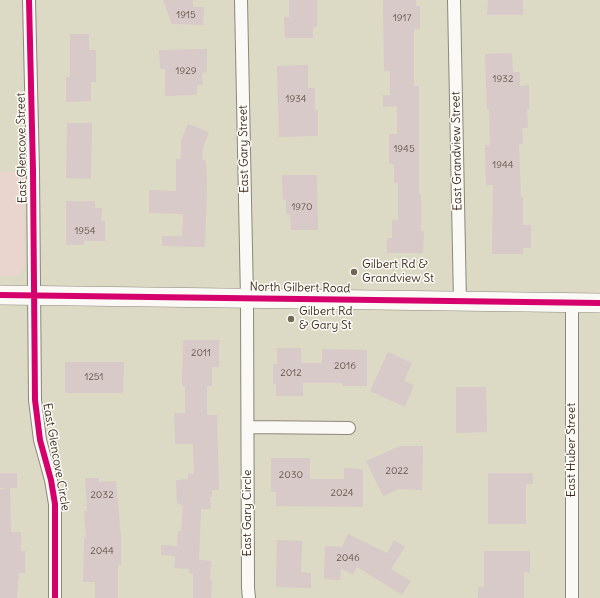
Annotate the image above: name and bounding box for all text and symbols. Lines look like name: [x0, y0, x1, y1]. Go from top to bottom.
house number: 1915: [176, 9, 196, 21]
house number: 1917: [393, 12, 411, 24]
house number: 1929: [176, 65, 196, 77]
house number: 1932: [493, 73, 513, 85]
street label: East Grandview Street: [449, 91, 465, 211]
street label: East Glencove Street: [14, 92, 30, 204]
house number: 1934: [285, 93, 307, 105]
street label: East Gary Street: [236, 105, 252, 193]
house number: 1945: [393, 143, 415, 155]
house number: 1944: [492, 159, 514, 171]
house number: 1970: [291, 201, 313, 213]
house number: 1954: [74, 225, 96, 237]
place label: Gilbert Rd & Grandview St: [362, 258, 434, 286]
marker: Gilbert Rd & Grandview St: [349, 267, 359, 277]
street label: North Gilbert Road: [250, 280, 350, 296]
place label: Gilbert Rd & Gary St: [299, 305, 353, 333]
marker: Gilbert Rd & Gary St: [286, 314, 296, 324]
house number: 2011: [191, 347, 211, 359]
house number: 2016: [334, 360, 356, 372]
house number: 2012: [280, 367, 302, 379]
house number: 1251: [84, 371, 104, 383]
street label: East Glencove Circle: [39, 402, 73, 512]
street label: East Huber Street: [565, 403, 579, 497]
house number: 2022: [385, 465, 409, 477]
house number: 2030: [279, 469, 303, 481]
street label: East Gary Circle: [241, 470, 255, 556]
house number: 2024: [330, 487, 354, 499]
house number: 2032: [90, 489, 114, 501]
house number: 2044: [90, 545, 114, 557]
house number: 2046: [336, 552, 360, 564]

